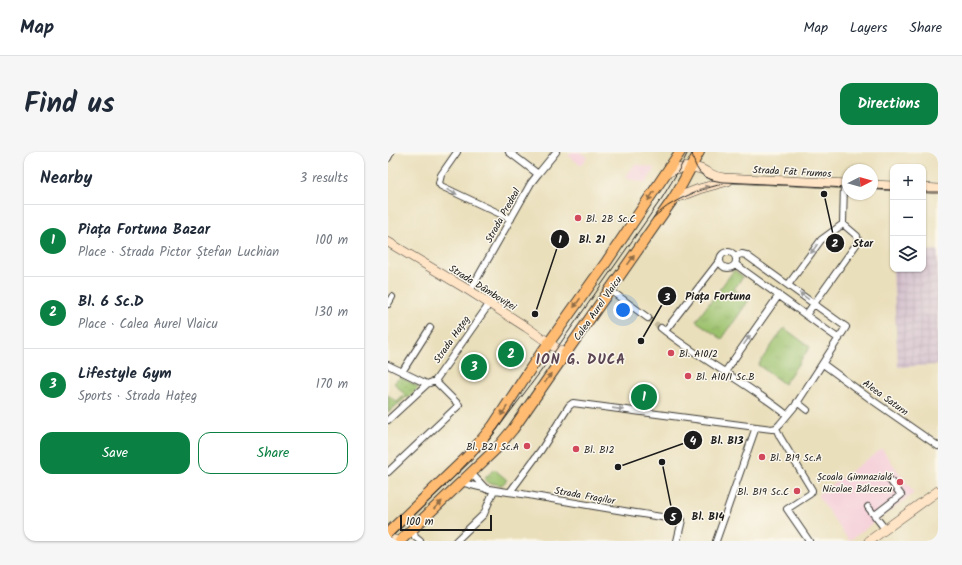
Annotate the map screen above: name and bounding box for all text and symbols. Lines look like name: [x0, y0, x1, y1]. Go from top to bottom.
text: Map: [20, 13, 54, 43]
text: Map: [804, 17, 828, 39]
text: Layers: [850, 17, 888, 39]
text: Share: [910, 17, 942, 39]
text: Find us: [24, 82, 115, 127]
button: Directions: [840, 83, 938, 125]
street label: Strada Făt Frumos: [752, 162, 832, 182]
north arrow: [842, 164, 878, 200]
map controls: [890, 164, 926, 272]
button: +: [890, 164, 926, 200]
text: Nearby: [40, 165, 92, 192]
text: 3 results: [300, 168, 348, 189]
street label: Strada Predeal: [481, 185, 525, 246]
one-way arrow: [698, 185, 710, 191]
one-way arrow: [446, 189, 458, 195]
one-way arrow: [647, 191, 655, 202]
button: −: [890, 200, 926, 236]
place label: Bl. 2B Sc.C: [586, 211, 636, 227]
marker: Bl. 2B Sc.C: [573, 213, 583, 223]
text: Piața Fortuna Bazar: [78, 218, 210, 242]
callout: Bl. 21: [550, 228, 613, 251]
text: 1: [51, 230, 55, 251]
text: 100 m: [315, 230, 348, 251]
text: 1: [558, 230, 562, 249]
text: Bl. 21: [579, 231, 606, 249]
callout: Star: [825, 232, 882, 255]
text: 2: [832, 234, 839, 253]
text: Star: [853, 235, 874, 253]
button: layers: [890, 236, 926, 272]
text: Place · Strada Pictor Ștefan Luchian: [78, 242, 279, 263]
one-way arrow: [810, 244, 818, 254]
one-way arrow: [627, 255, 635, 265]
street label: Strada Dâmboviței: [446, 261, 520, 315]
street label: Calea Aurel Vlaicu: [570, 273, 626, 344]
callout: Piața Fortuna: [657, 285, 758, 308]
text: 3: [663, 288, 671, 307]
text: Piața Fortuna: [685, 288, 751, 306]
text: Bl. 6 Sc.D: [78, 290, 144, 314]
one-way arrow: [798, 292, 809, 300]
one-way arrow: [573, 298, 581, 309]
your location: [613, 300, 633, 320]
text: 2: [49, 302, 57, 323]
text: 130 m: [314, 302, 348, 323]
street label: Strada Hațeg: [429, 312, 474, 367]
text: Place · Calea Aurel Vlaicu: [78, 314, 218, 335]
one-way arrow: [743, 335, 751, 345]
pin: 2: [498, 339, 524, 369]
place label: Bl. A10/2: [679, 346, 718, 362]
marker: Bl. A10/2: [666, 348, 676, 358]
district label: ION G. DUCA: [536, 349, 626, 371]
pin: 3: [461, 352, 487, 382]
text: Lifestyle Gym: [78, 362, 172, 386]
place label: Bl. A10/1 Sc.B: [696, 369, 755, 385]
marker: Bl. A10/1 Sc.B: [683, 371, 693, 381]
one-way arrow: [544, 373, 552, 383]
text: 3: [49, 374, 57, 395]
text: 170 m: [316, 374, 348, 395]
street label: Aleea Saturn: [859, 376, 912, 420]
pin: 1: [631, 382, 657, 412]
text: Sports · Strada Hațeg: [78, 386, 197, 407]
one-way arrow: [500, 405, 507, 417]
one-way arrow: [612, 406, 624, 412]
callout: Bl. B13: [683, 428, 752, 451]
text: 4: [690, 431, 697, 450]
button: Save: [40, 432, 190, 474]
button: Share: [198, 432, 348, 474]
text: Bl. B13: [711, 432, 743, 450]
place label: Bl. B21 Sc.A: [466, 439, 519, 455]
marker: Bl. B21 Sc.A: [522, 441, 532, 451]
place label: Bl. B12: [584, 442, 615, 458]
marker: Bl. B12: [571, 444, 581, 454]
place label: Bl. B19 Sc.A: [770, 450, 822, 466]
marker: Bl. B19 Sc.A: [757, 452, 767, 462]
place label: Școala Gimnazială Nicolae Bălcescu: [817, 469, 893, 497]
marker: Școala Gimnazială Nicolae Bălcescu: [895, 477, 905, 487]
street label: Strada Fragilor: [553, 483, 617, 509]
place label: Bl. B19 Sc.C: [737, 484, 789, 500]
marker: Bl. B19 Sc.C: [792, 486, 802, 496]
one-way arrow: [433, 500, 443, 510]
callout: Bl. B14: [663, 505, 732, 528]
text: 5: [669, 508, 677, 527]
text: Bl. B14: [692, 508, 724, 526]
scale bar: [400, 513, 492, 532]
text: 100 m: [406, 513, 434, 531]

